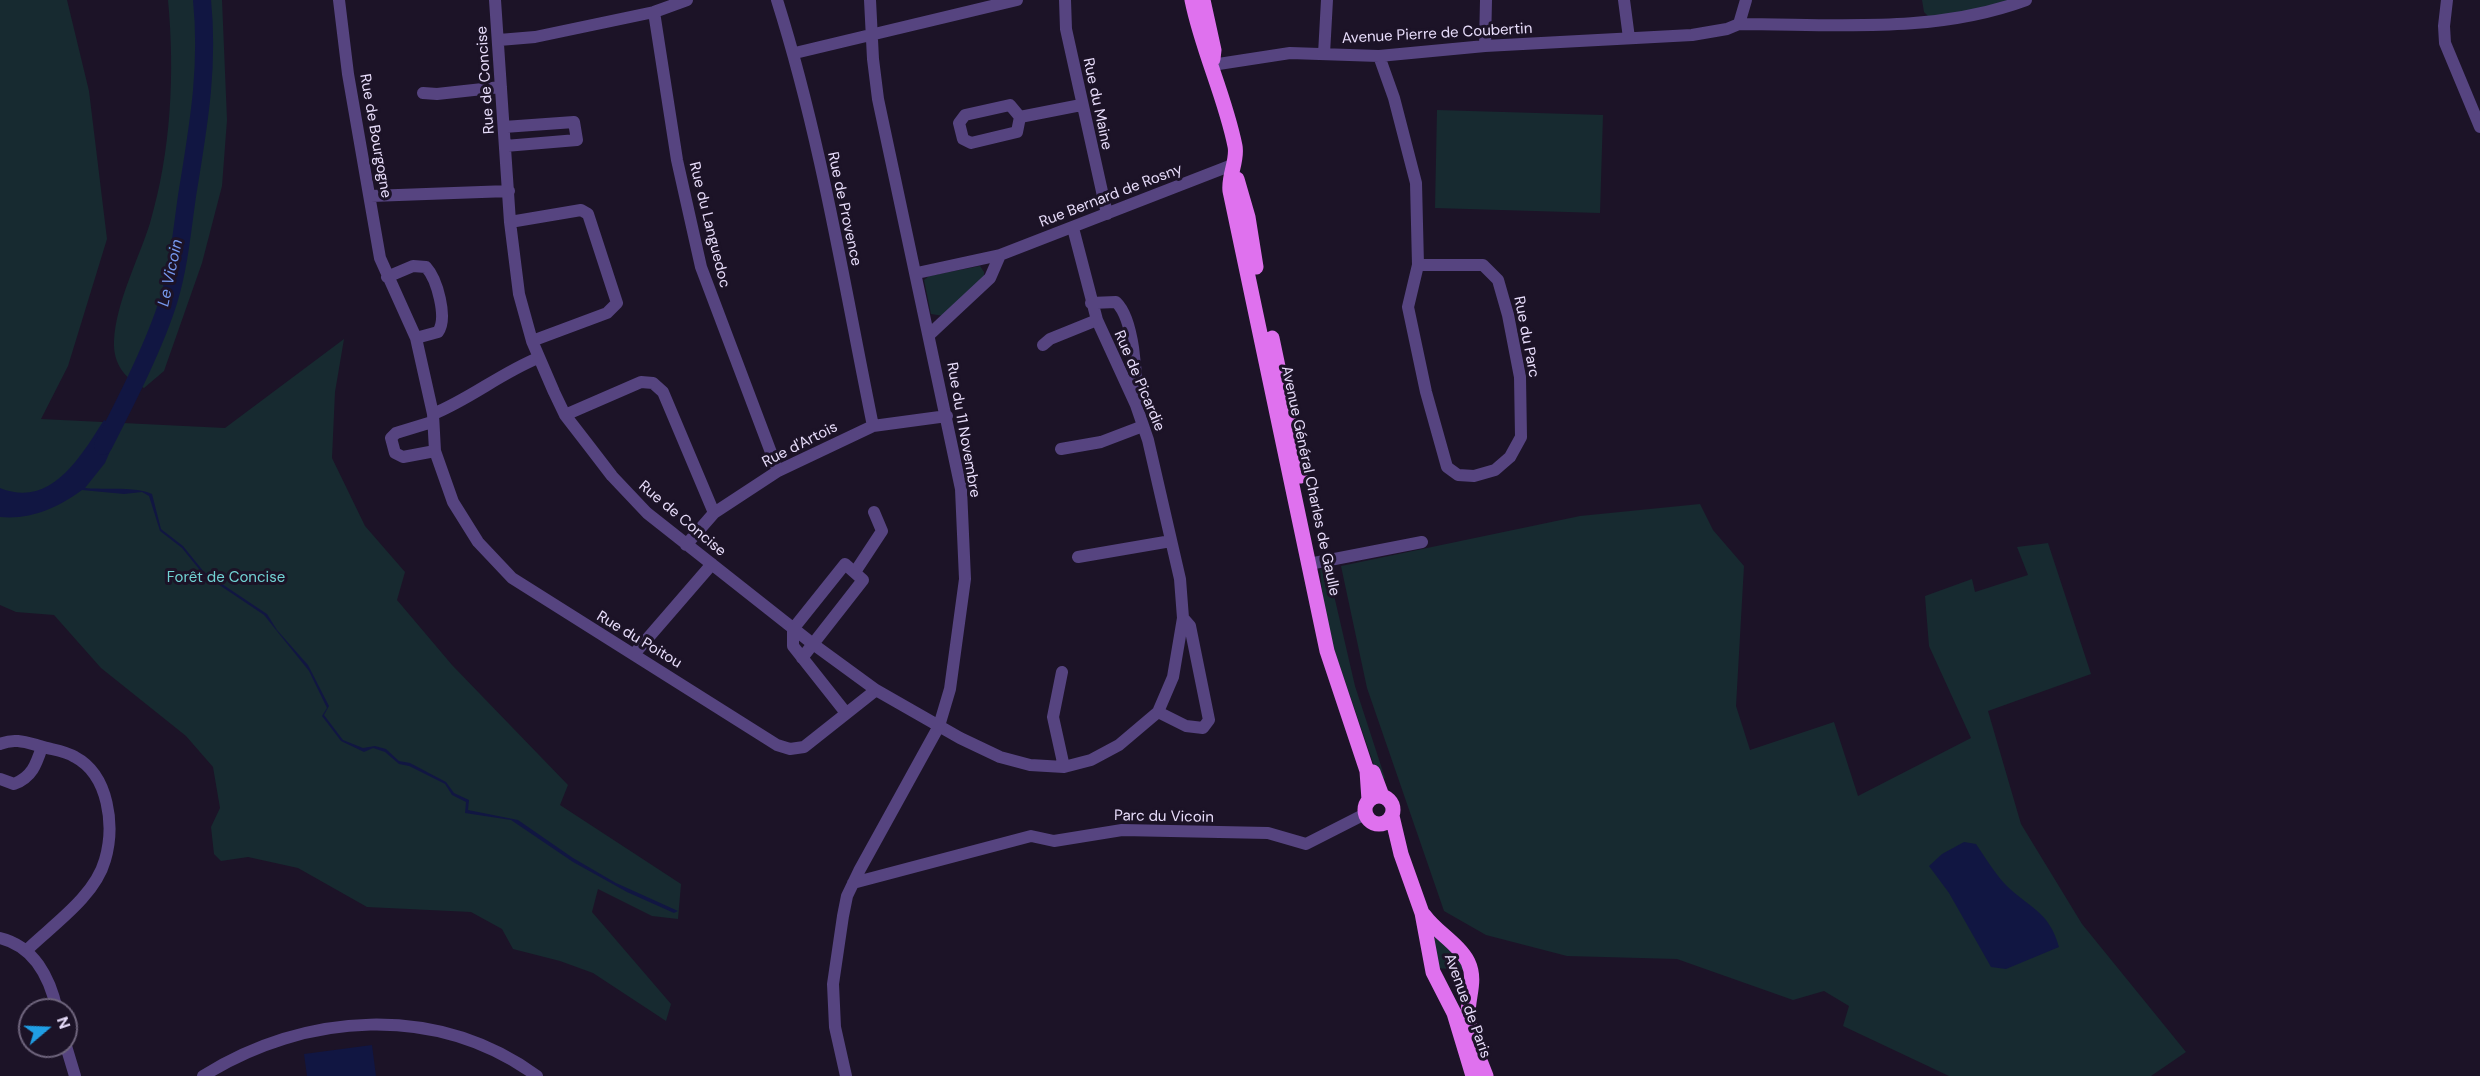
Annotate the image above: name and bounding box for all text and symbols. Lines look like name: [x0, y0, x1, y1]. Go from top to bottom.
street label: Avenue Pierre de Coubertin: [1341, 20, 1533, 48]
street label: Rue de Concise: [473, 25, 499, 135]
street label: Rue du Maine: [1078, 56, 1116, 152]
street label: Rue de Bourgogne: [355, 72, 395, 200]
street label: Rue de Provence: [823, 150, 865, 268]
street label: Rue du Languedoc: [685, 160, 733, 290]
street label: Rue Bernard de Rosny: [1037, 160, 1185, 232]
water label: Le Vicoin: [155, 238, 187, 308]
street label: Rue du Parc: [1509, 295, 1543, 379]
street label: Rue de Picardie: [1110, 328, 1168, 434]
street label: Rue du 11 Novembre: [942, 361, 984, 499]
street label: Avenue Général Charles de Gaulle: [1277, 364, 1343, 598]
street label: Rue d'Artois: [759, 418, 841, 472]
street label: Rue de Concise: [635, 477, 729, 561]
park label: Forêt de Concise: [167, 569, 285, 587]
street label: Rue du Poitou: [593, 608, 685, 672]
street label: Parc du Vicoin: [1114, 807, 1214, 827]
street label: Avenue de Paris: [1440, 951, 1494, 1061]
north arrow: [18, 998, 78, 1058]
text: N: [52, 1014, 75, 1032]

